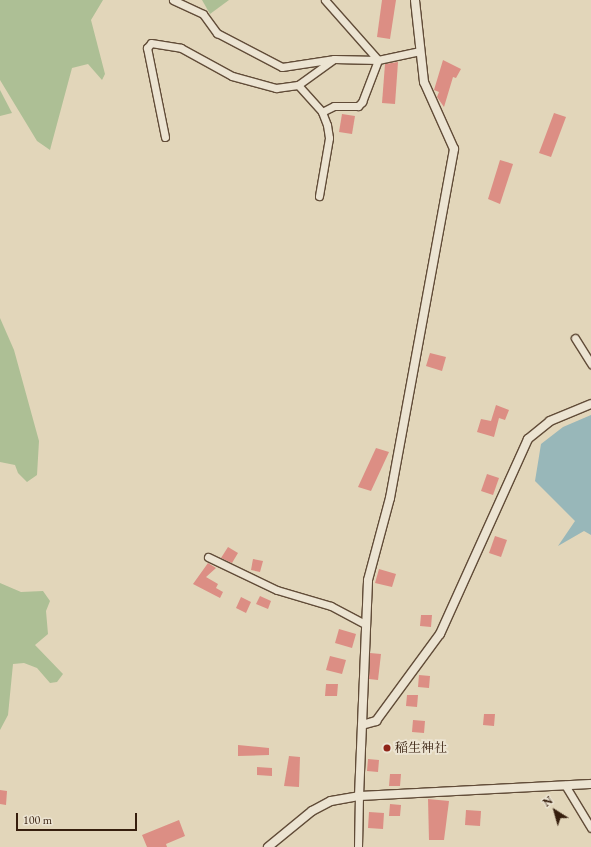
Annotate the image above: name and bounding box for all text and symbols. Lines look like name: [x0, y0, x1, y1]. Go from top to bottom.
place label: 稲生神社: [395, 740, 447, 756]
marker: 稲生神社: [382, 743, 392, 753]
north arrow: [535, 791, 575, 831]
text: N: [540, 793, 556, 810]
scale bar: [18, 805, 139, 831]
text: 100 m: [23, 812, 52, 828]

